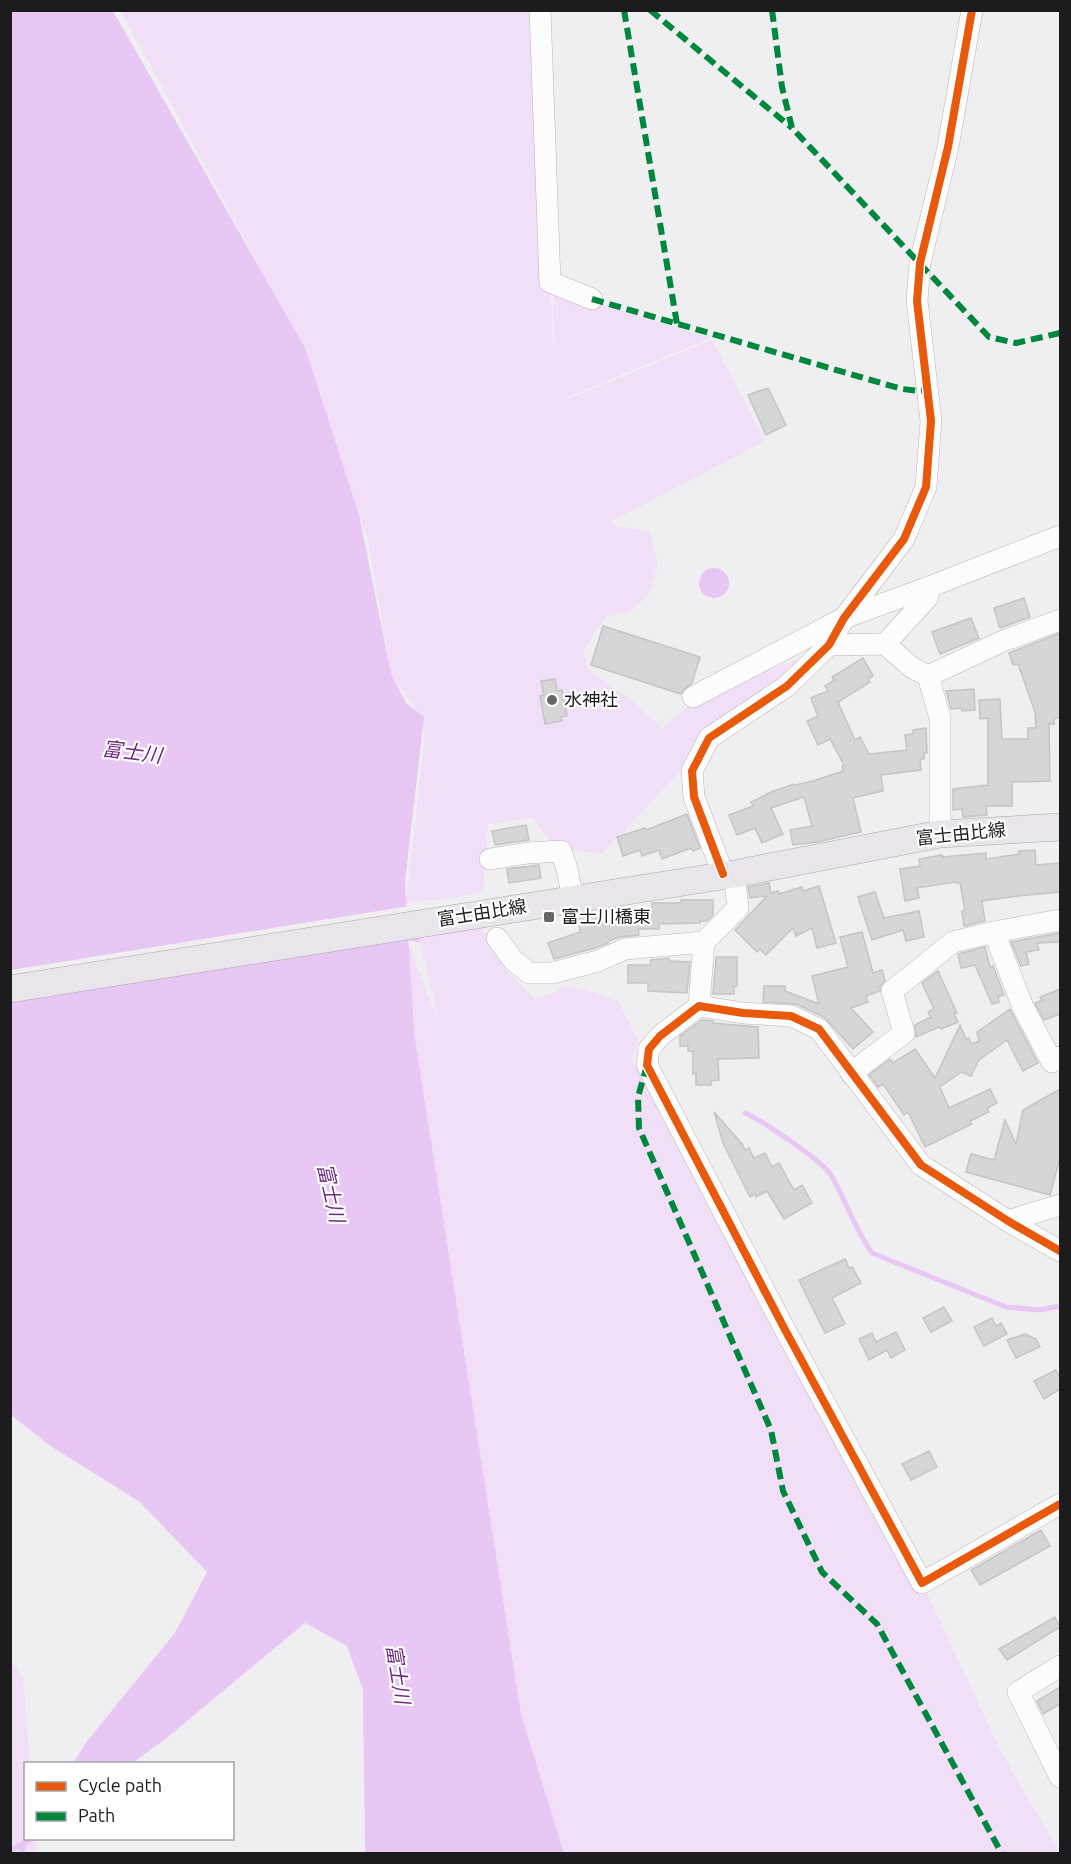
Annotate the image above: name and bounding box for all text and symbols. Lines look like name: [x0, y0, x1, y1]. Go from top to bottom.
place label: 水神社: [564, 689, 618, 709]
marker: 水神社: [545, 693, 559, 707]
water label: 富士川: [101, 736, 165, 767]
street label: 富士由比線: [915, 818, 1007, 848]
street label: 富士由比線: [436, 895, 528, 929]
place label: 富士川橋東: [561, 906, 651, 926]
marker: 富士川橋東: [542, 910, 556, 924]
water label: 富士川: [314, 1161, 350, 1227]
water label: 富士川: [382, 1642, 415, 1707]
legend: [24, 1762, 234, 1840]
text: Cycle path: [78, 1775, 162, 1795]
text: Path: [78, 1805, 115, 1825]

